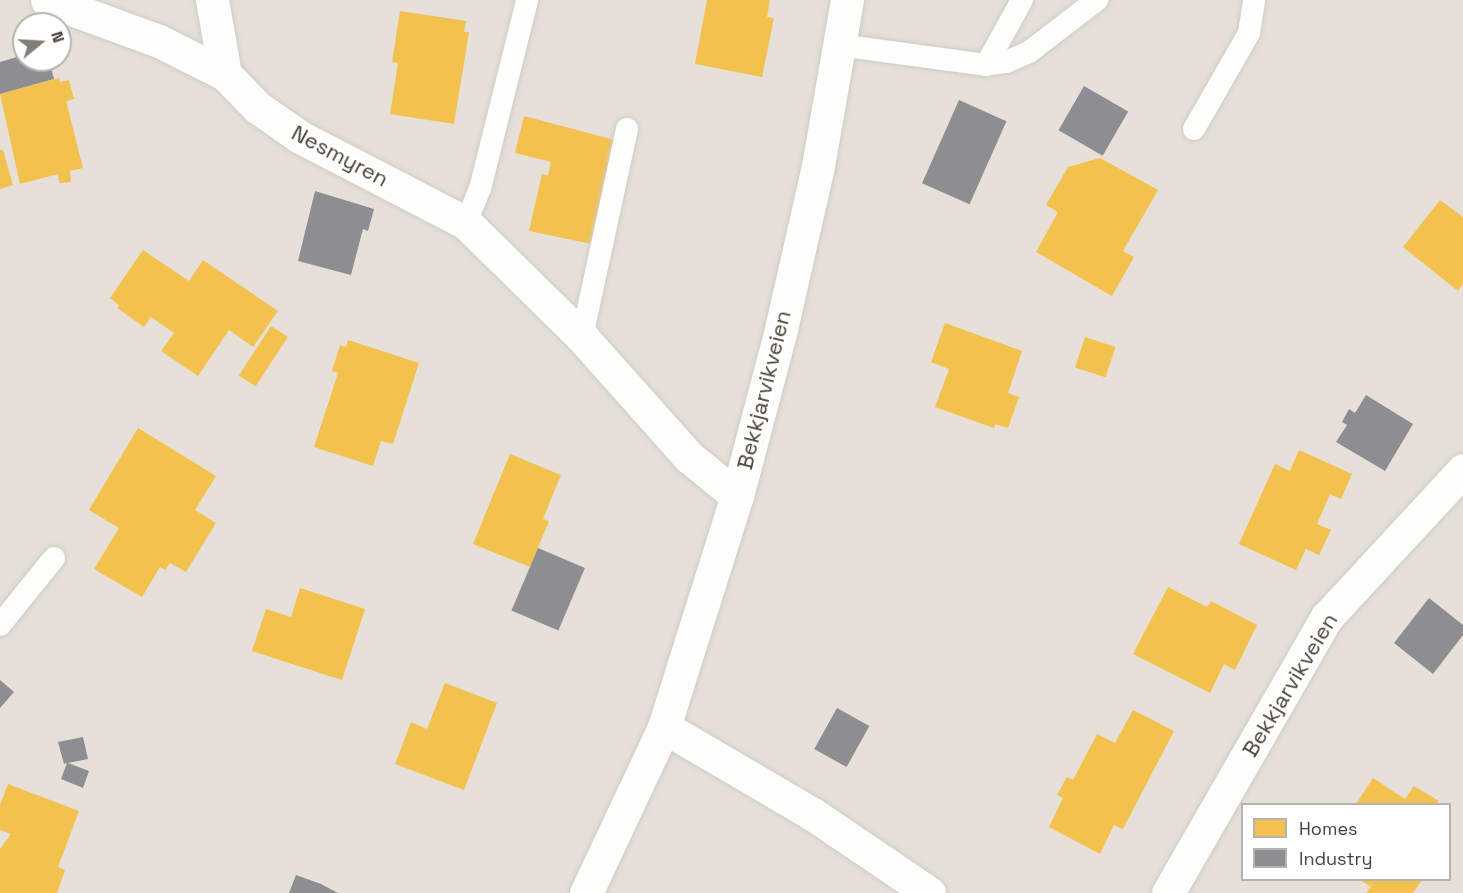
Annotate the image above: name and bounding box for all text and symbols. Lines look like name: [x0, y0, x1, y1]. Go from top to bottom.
north arrow: [12, 12, 72, 72]
text: N: [46, 29, 69, 45]
street label: Nesmyren: [287, 120, 393, 192]
street label: Bekkjarvikveien: [731, 308, 797, 472]
street label: Bekkjarvikveien: [1237, 608, 1343, 762]
legend: [1241, 803, 1451, 881]
text: Homes: [1299, 817, 1358, 840]
text: Industry: [1299, 847, 1372, 870]

